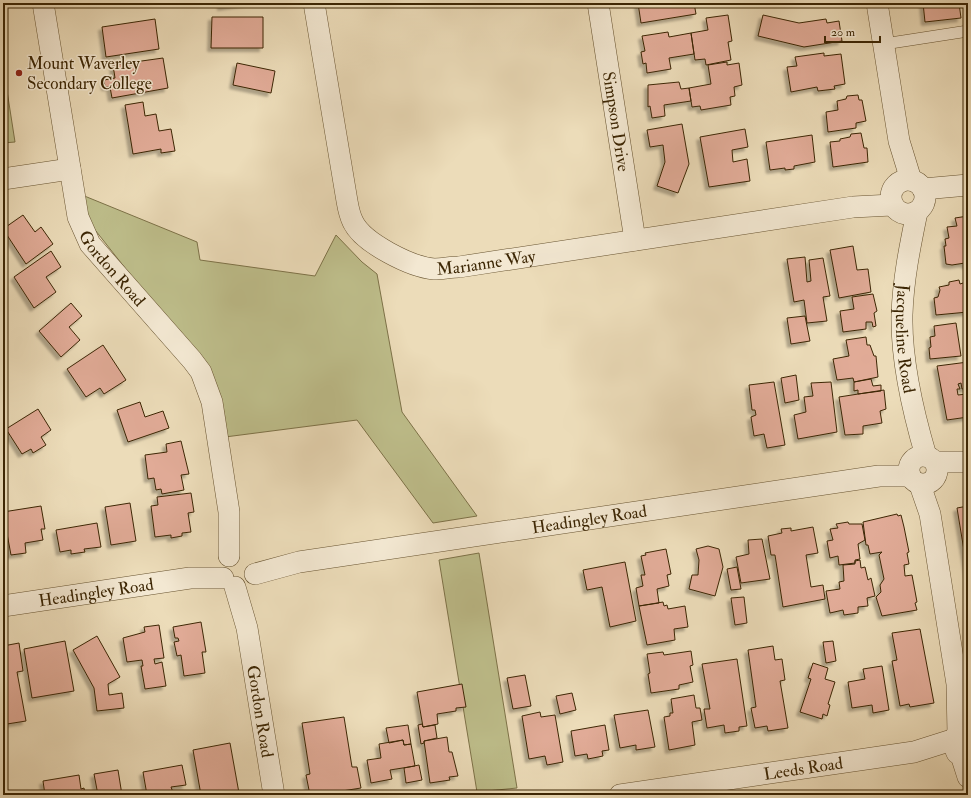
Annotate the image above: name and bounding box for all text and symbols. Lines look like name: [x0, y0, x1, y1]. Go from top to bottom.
scale bar: [825, 18, 880, 44]
text: 20 m: [831, 25, 856, 40]
place label: Mount Waverley Secondary College: [27, 53, 152, 95]
marker: Mount Waverley Secondary College: [14, 68, 24, 78]
street label: Simpson Drive: [598, 70, 635, 173]
street label: Gordon Road: [75, 227, 151, 311]
street label: Marianne Way: [435, 245, 537, 280]
street label: Jacqueline Road: [891, 282, 920, 395]
street label: Headingley Road: [530, 500, 649, 538]
street label: Headingley Road: [37, 573, 155, 611]
street label: Gordon Road: [243, 664, 278, 760]
street label: Leeds Road: [762, 752, 845, 784]

